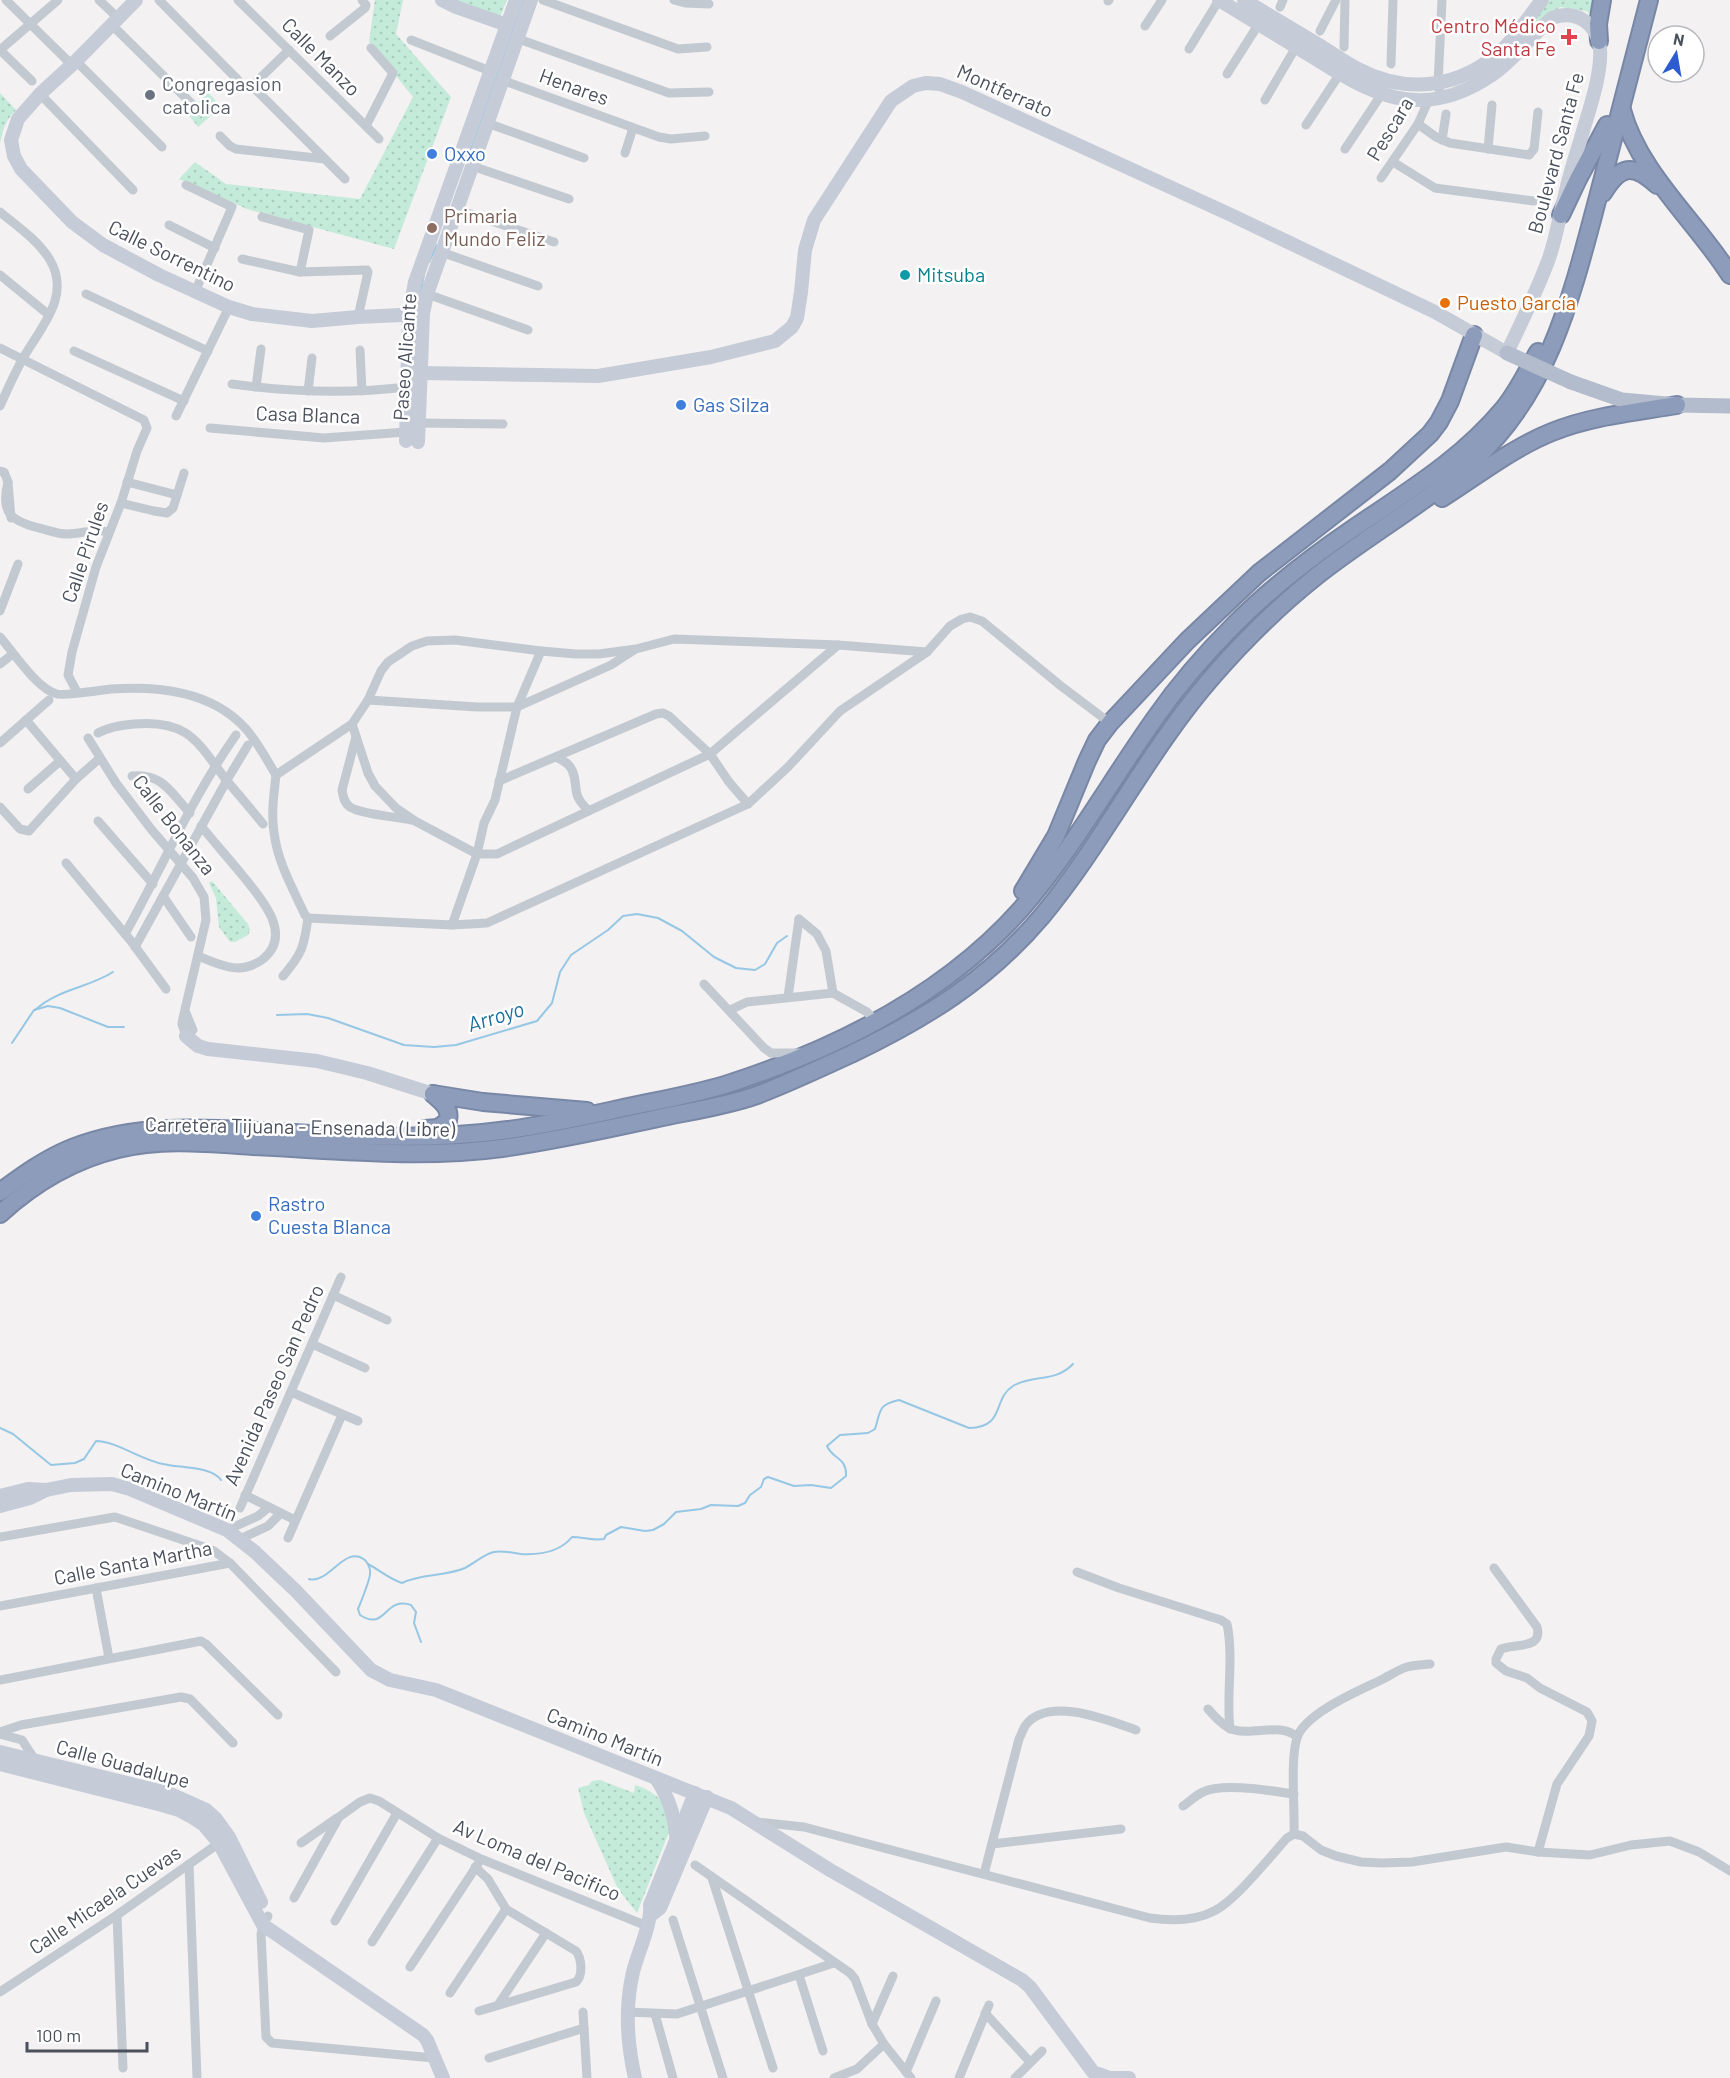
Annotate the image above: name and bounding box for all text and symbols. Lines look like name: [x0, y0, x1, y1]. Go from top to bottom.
street label: Calle Manzo: [277, 12, 366, 101]
place label: Centro Médico Santa Fe: [1431, 13, 1556, 60]
north arrow: [1646, 24, 1706, 84]
marker: Centro Médico Santa Fe: [1560, 28, 1578, 46]
text: N: [1672, 28, 1686, 49]
street label: Montferrato: [954, 58, 1057, 122]
street label: Henares: [536, 62, 612, 110]
street label: Boulevard Santa Fe: [1522, 69, 1588, 236]
place label: Congregasion catolica: [162, 71, 282, 118]
marker: Congregasion catolica: [143, 88, 157, 102]
street label: Pescara: [1361, 92, 1417, 165]
place label: Oxxo: [444, 141, 486, 165]
marker: Oxxo: [425, 147, 439, 161]
place label: Primaria Mundo Feliz: [444, 203, 545, 250]
street label: Calle Sorrentino: [105, 214, 240, 296]
marker: Primaria Mundo Feliz: [425, 221, 439, 235]
place label: Mitsuba: [917, 262, 985, 286]
marker: Mitsuba: [898, 268, 912, 282]
place label: Puesto García: [1457, 290, 1576, 314]
street label: Paseo Alicante: [388, 292, 420, 422]
marker: Puesto García: [1438, 296, 1452, 310]
place label: Gas Silza: [693, 392, 769, 416]
marker: Gas Silza: [674, 398, 688, 412]
street label: Casa Blanca: [255, 400, 361, 428]
street label: Calle Pirules: [55, 498, 113, 606]
street label: Calle Bonanza: [128, 770, 221, 879]
water label: Arroyo: [464, 995, 527, 1036]
street label: Carretera Tijuana - Ensenada (Libre): [145, 1111, 456, 1141]
place label: Rastro Cuesta Blanca: [268, 1191, 391, 1238]
marker: Rastro Cuesta Blanca: [249, 1209, 263, 1223]
street label: Avenida Paseo San Pedro: [218, 1280, 328, 1489]
street label: Camino Martín: [117, 1457, 241, 1525]
street label: Calle Santa Martha: [52, 1535, 214, 1589]
street label: Camino Martín: [543, 1702, 667, 1770]
street label: Calle Guadalupe: [54, 1734, 193, 1792]
street label: Av Loma del Pacifico: [450, 1813, 625, 1905]
street label: Calle Micaela Cuevas: [24, 1839, 185, 1959]
scale bar: [27, 2015, 147, 2053]
text: 100 m: [36, 2024, 81, 2046]

